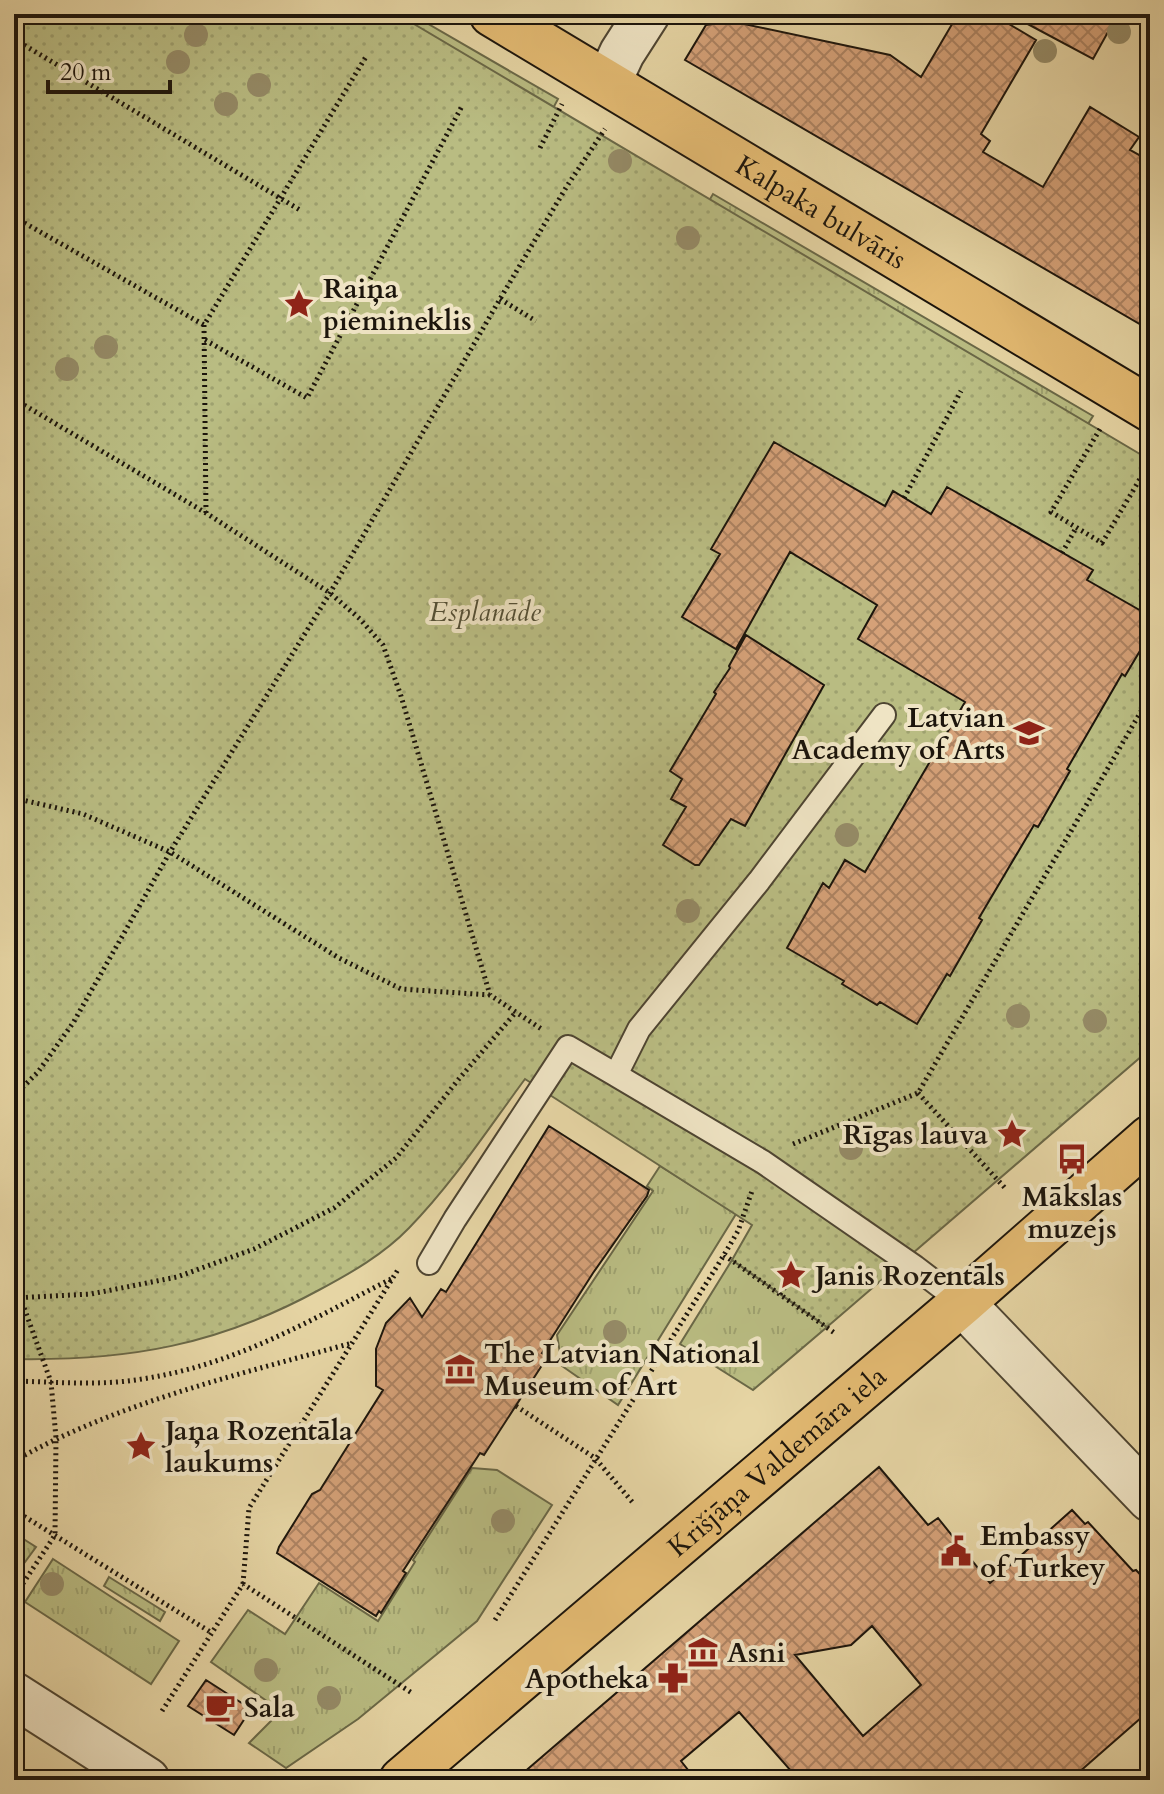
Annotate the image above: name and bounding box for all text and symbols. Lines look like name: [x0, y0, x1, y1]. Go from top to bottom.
scale bar: [48, 44, 170, 94]
text: 20 m: [60, 56, 112, 89]
street label: Kalpaka bulvāris: [728, 147, 913, 278]
place label: Raiņa piemineklis: [323, 270, 472, 340]
place icon: Raiņa piemineklis: [282, 287, 316, 321]
park label: Esplanāde: [429, 593, 541, 631]
place label: Latvian Academy of Arts: [791, 699, 1005, 769]
school or university icon: Latvian Academy of Arts: [1012, 716, 1046, 750]
place label: Rīgas lauva: [843, 1116, 988, 1154]
place icon: Rīgas lauva: [995, 1117, 1029, 1151]
bus stop icon: Mākslas muzejs: [1055, 1142, 1089, 1176]
place label: Mākslas muzejs: [1022, 1178, 1122, 1248]
place label: Janis Rozentāls: [811, 1257, 1005, 1295]
place icon: Janis Rozentāls: [774, 1258, 808, 1292]
place label: The Latvian National Museum of Art: [484, 1335, 760, 1405]
museum icon: The Latvian National Museum of Art: [443, 1352, 477, 1386]
street label: Krišjāņa Valdemāra iela: [660, 1358, 895, 1566]
place label: Jaņa Rozentāla laukums: [161, 1412, 353, 1482]
place icon: Jaņa Rozentāla laukums: [124, 1429, 158, 1463]
place label: Embassy of Turkey: [980, 1517, 1106, 1587]
public building icon: Embassy of Turkey: [939, 1534, 973, 1568]
place label: Asni: [727, 1634, 785, 1672]
museum icon: Asni: [686, 1635, 720, 1669]
place label: Apotheka: [525, 1660, 649, 1698]
pharmacy icon: Apotheka: [656, 1661, 690, 1695]
place label: Sala: [244, 1689, 295, 1727]
cafe icon: Sala: [203, 1690, 237, 1724]

